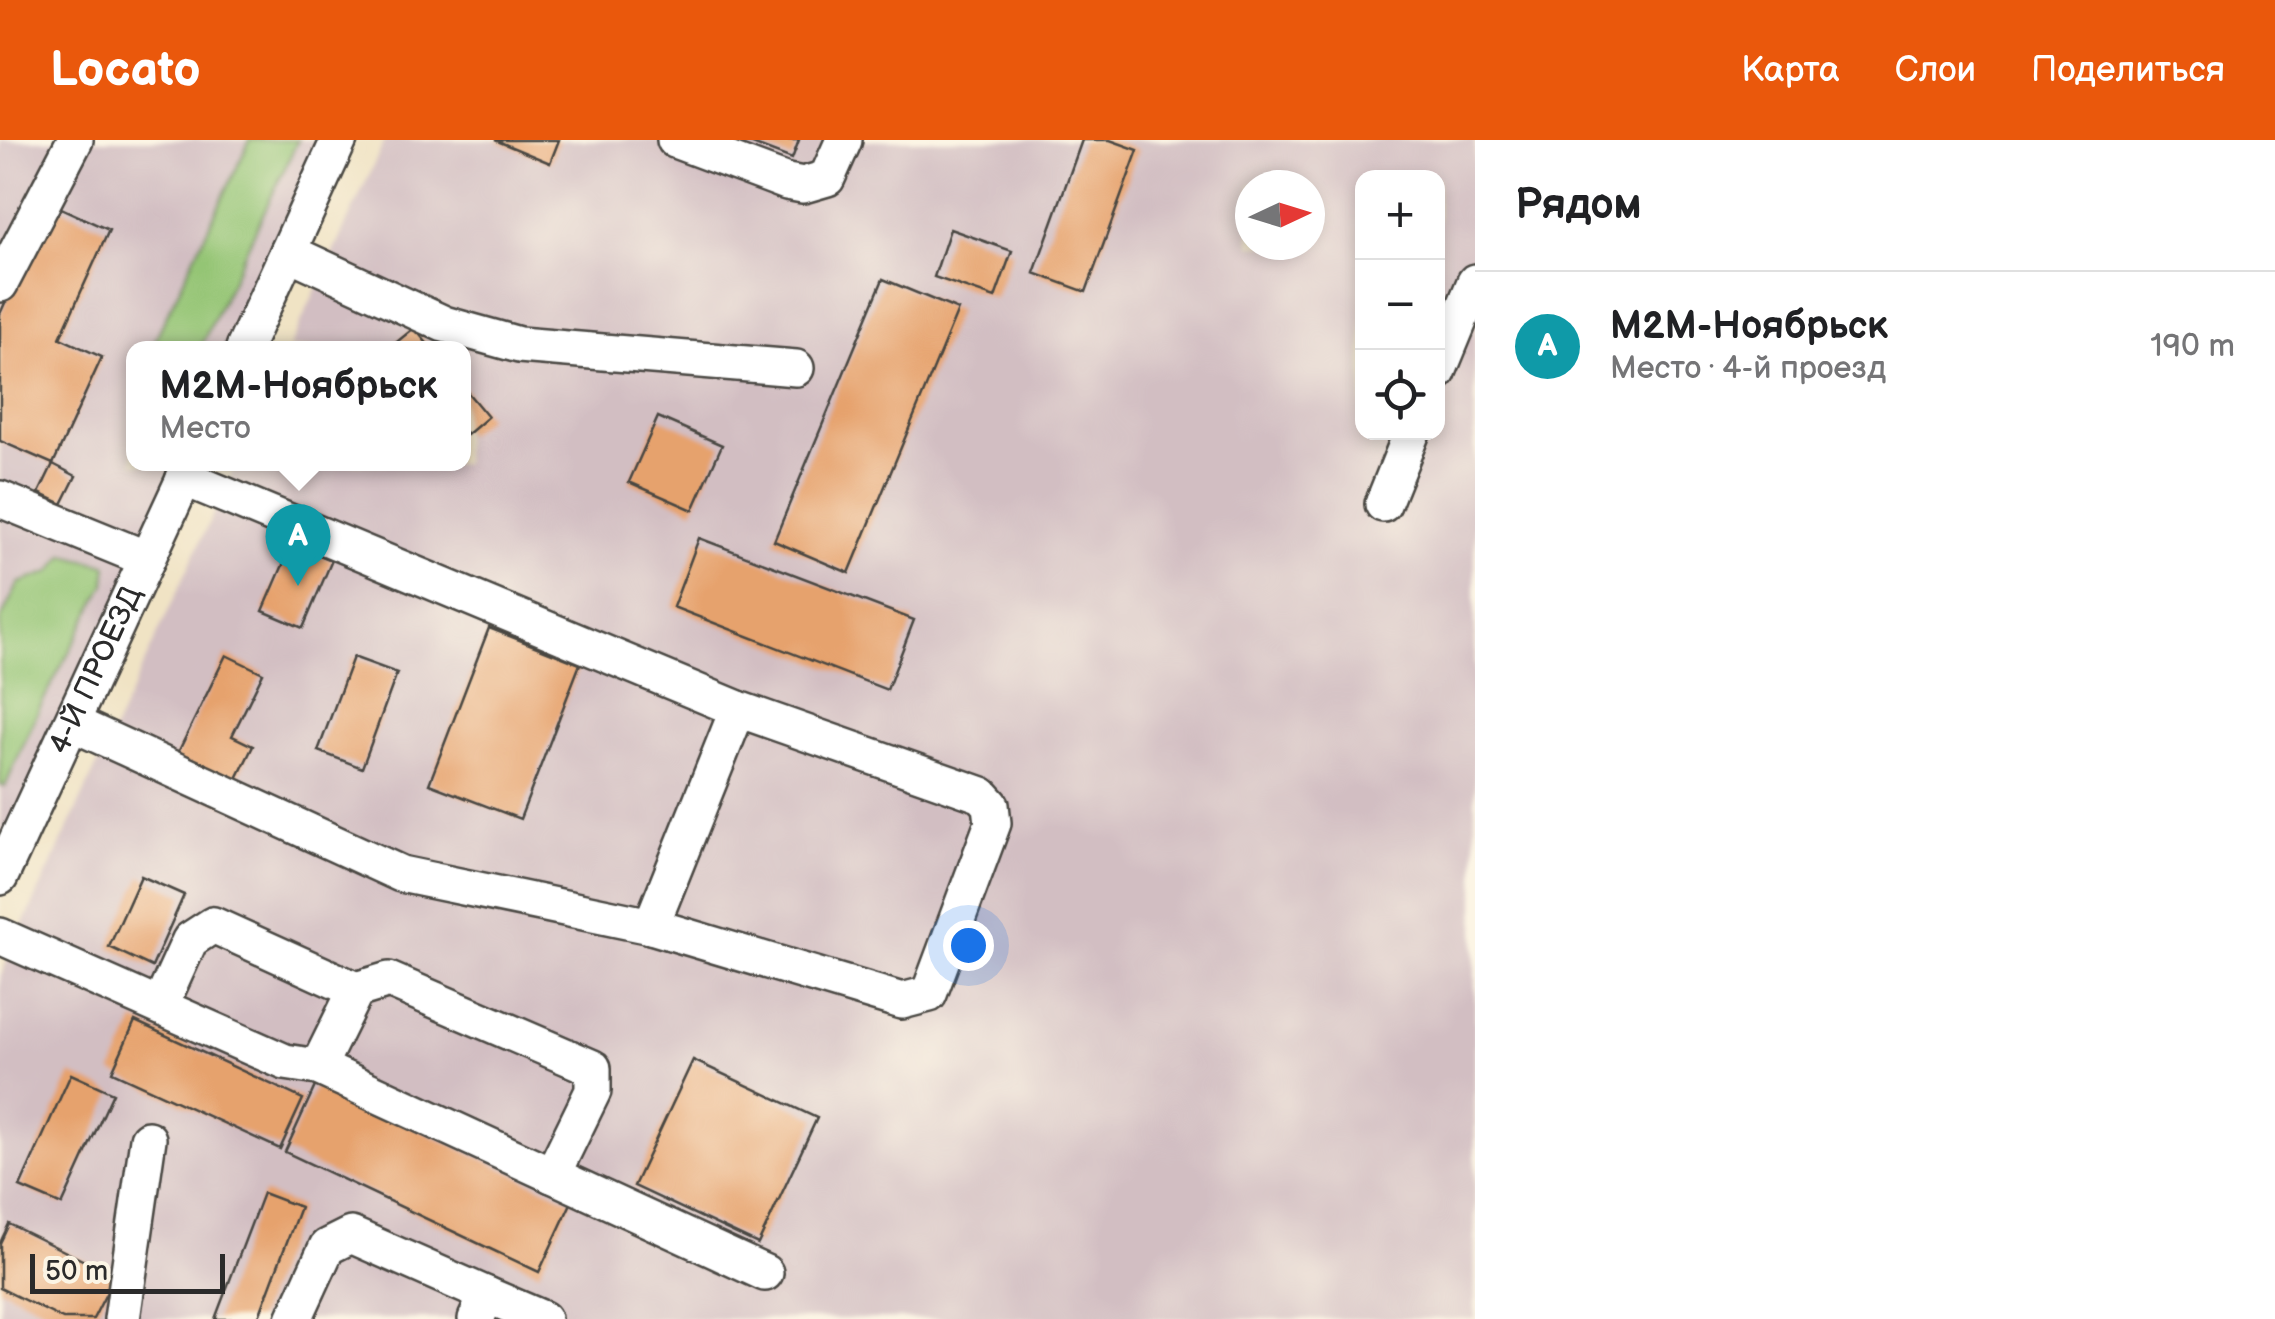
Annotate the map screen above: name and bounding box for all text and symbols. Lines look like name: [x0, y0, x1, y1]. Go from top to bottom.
text: Locato: [50, 42, 201, 99]
text: Карта: [1741, 49, 1840, 92]
text: Слои: [1895, 49, 1976, 92]
text: Поделиться: [2031, 49, 2225, 92]
north arrow: [1235, 170, 1325, 260]
map controls: [1355, 170, 1445, 440]
button: +: [1355, 170, 1445, 260]
text: Рядом: [1515, 180, 1642, 231]
button: −: [1355, 260, 1445, 350]
text: М2М-Ноябрьск: [1610, 304, 1888, 349]
text: A: [1538, 327, 1557, 366]
text: 190 m: [2150, 327, 2235, 366]
popup: [126, 341, 471, 471]
text: Место · 4-й проезд: [1610, 349, 1886, 388]
button: locate: [1355, 350, 1445, 440]
text: М2М-Ноябрьск: [160, 364, 437, 409]
text: Место: [160, 409, 251, 448]
pin: A: [266, 504, 330, 586]
street label: 4-Й ПРОЕЗД: [41, 580, 150, 760]
your location: [943, 920, 994, 971]
scale bar: [30, 1249, 225, 1294]
text: 50 m: [45, 1255, 108, 1288]

